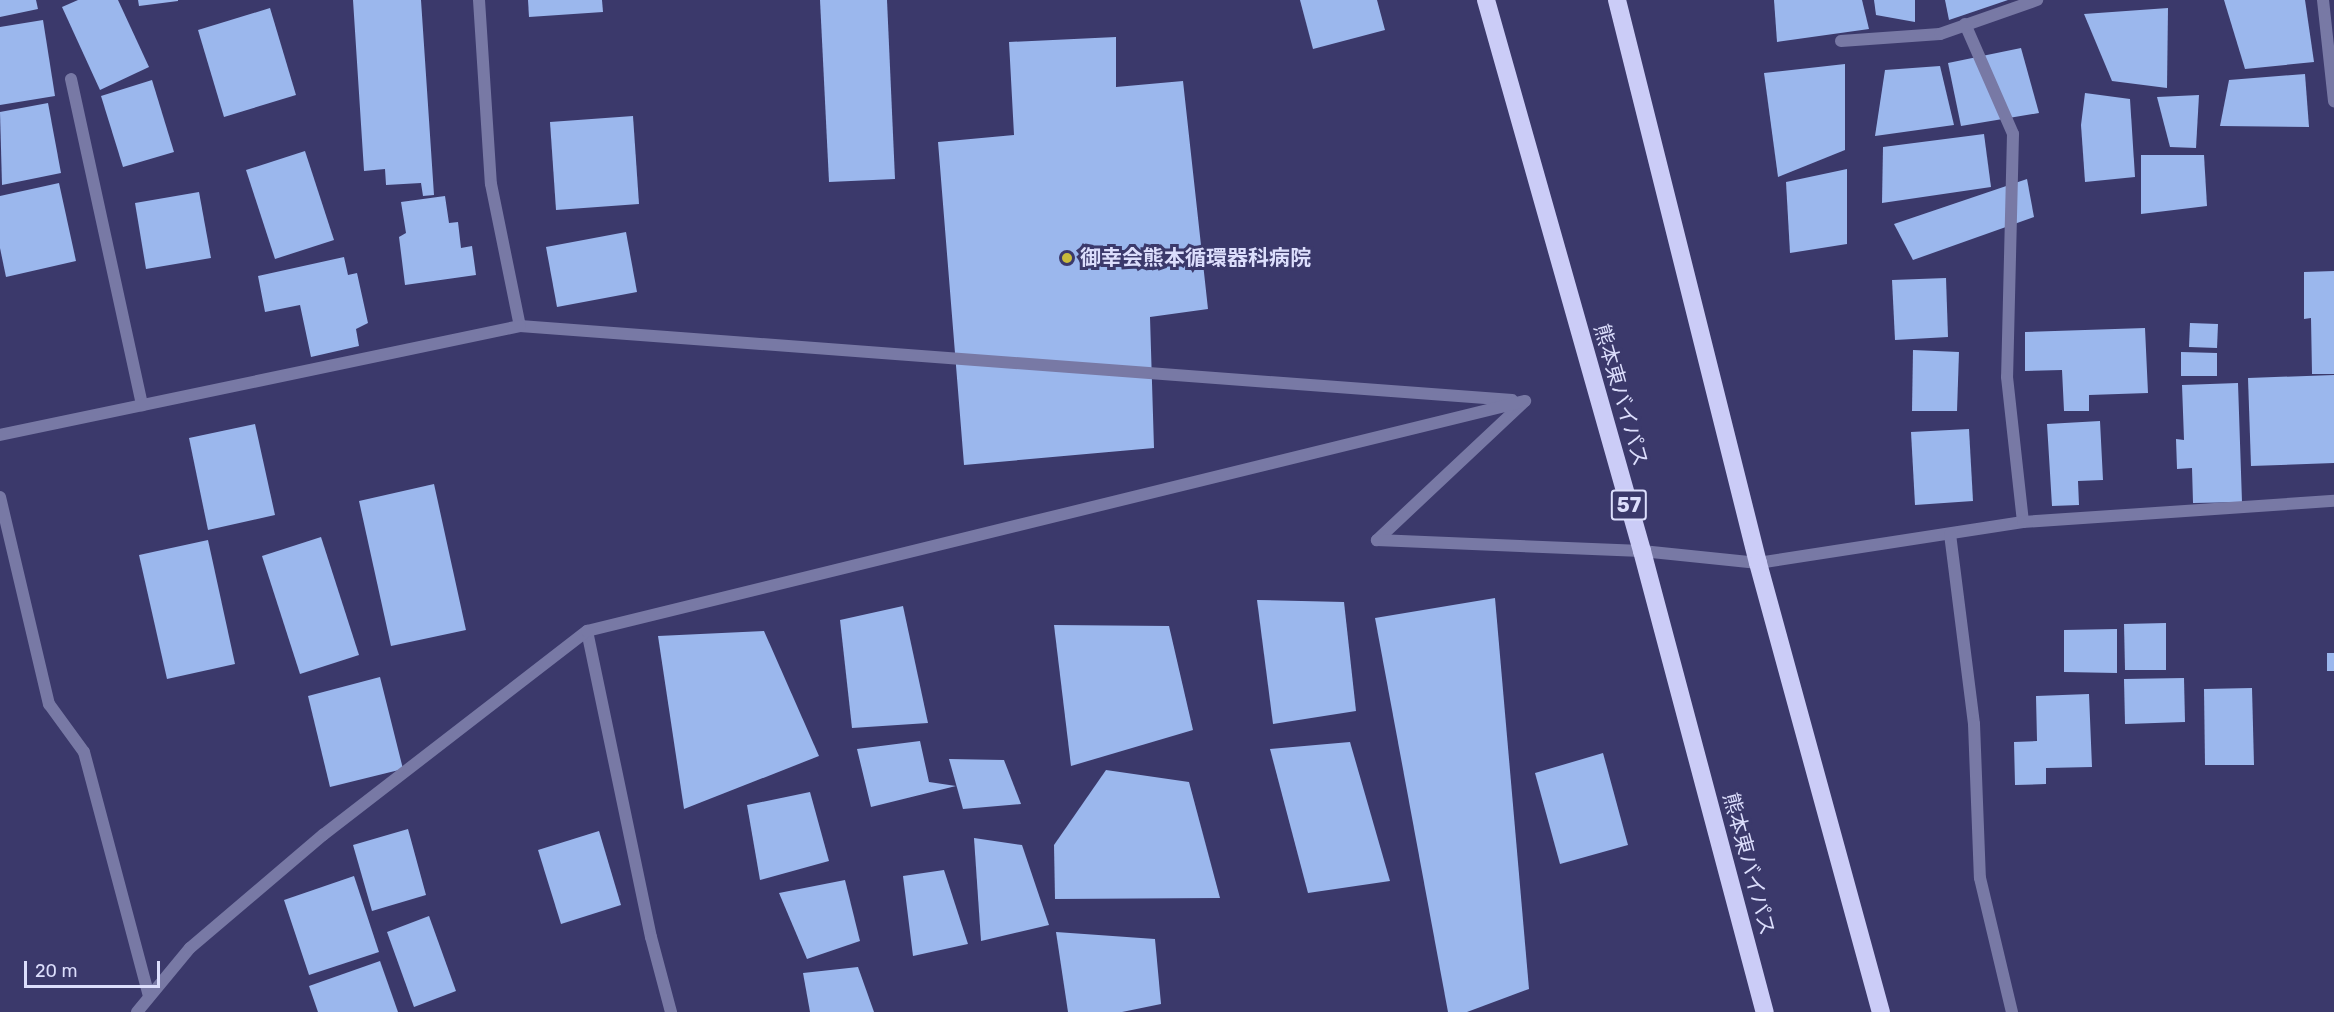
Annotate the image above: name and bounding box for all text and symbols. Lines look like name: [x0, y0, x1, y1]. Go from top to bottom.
place label: 御幸会熊本循環器科病院: [1080, 245, 1311, 271]
marker: 御幸会熊本循環器科病院: [1058, 249, 1076, 267]
street label: 熊本東バイパス: [1589, 321, 1653, 469]
road number: 57: [1610, 488, 1648, 522]
street label: 熊本東バイパス: [1718, 790, 1780, 938]
scale bar: [27, 949, 164, 987]
text: 20 m: [35, 960, 77, 982]

